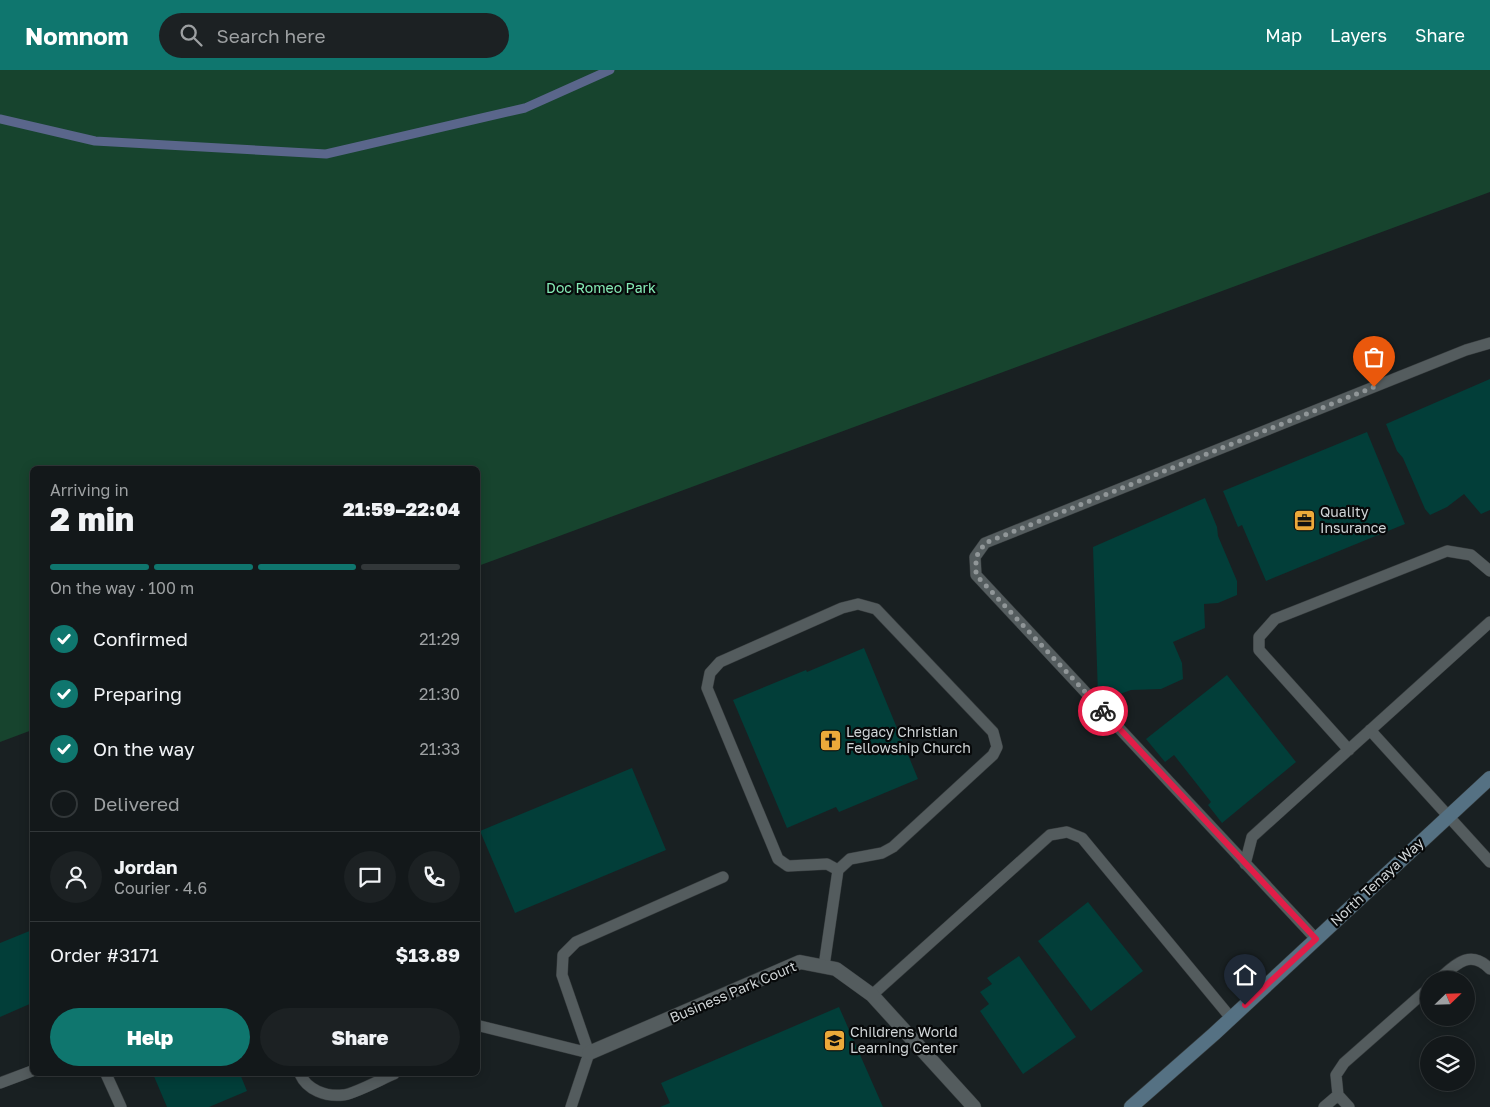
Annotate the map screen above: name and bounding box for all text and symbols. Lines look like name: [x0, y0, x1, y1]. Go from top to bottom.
search box: [159, 13, 509, 58]
text: Nomnom: [25, 21, 129, 50]
icon: search: [177, 21, 205, 49]
text: Search here: [217, 24, 325, 47]
text: Map: [1265, 24, 1302, 46]
text: Layers: [1330, 24, 1387, 46]
text: Share: [1415, 24, 1465, 46]
park label: Doc Romeo Park: [546, 279, 656, 296]
pin: [1353, 336, 1395, 387]
icon: bag: [1360, 343, 1388, 371]
text: Arriving in: [50, 480, 129, 500]
text: 21:59–22:04: [343, 497, 460, 520]
text: 2 min: [50, 500, 134, 538]
place label: Quality Insurance: [1320, 503, 1387, 536]
office icon: Quality Insurance: [1292, 508, 1316, 532]
text: On the way · 100 m: [50, 578, 194, 598]
icon: check: [50, 625, 78, 653]
text: Confirmed: [93, 627, 188, 650]
text: 21:29: [419, 629, 460, 649]
icon: check: [50, 680, 78, 708]
text: Preparing: [93, 682, 182, 705]
text: 21:30: [419, 684, 460, 704]
courier: [1078, 686, 1128, 736]
icon: bike: [1089, 697, 1117, 725]
place label: Legacy Christian Fellowship Church: [846, 723, 971, 756]
church icon: Legacy Christian Fellowship Church: [818, 728, 842, 752]
icon: check: [50, 735, 78, 763]
text: On the way: [93, 737, 195, 760]
text: 21:33: [419, 739, 460, 759]
text: Delivered: [93, 792, 180, 815]
street label: North Tenaya Way: [1326, 834, 1427, 929]
button: person: [50, 851, 102, 903]
button: chat: [344, 851, 396, 903]
button: phone: [408, 851, 460, 903]
text: Jordan: [114, 855, 178, 878]
text: Courier · 4.6: [114, 878, 207, 898]
text: Order #3171: [50, 943, 159, 966]
text: $13.89: [396, 943, 460, 966]
pin: [1224, 954, 1266, 1005]
street label: Business Park Court: [667, 957, 799, 1026]
icon: home: [1231, 961, 1259, 989]
north arrow: [1420, 971, 1475, 1026]
map controls: [1420, 971, 1475, 1091]
button: Help: [50, 1008, 250, 1066]
button: Share: [260, 1008, 460, 1066]
place label: Childrens World Learning Center: [850, 1023, 958, 1056]
school or university icon: Childrens World Learning Center: [822, 1028, 846, 1052]
button: layers: [1420, 1036, 1475, 1091]

